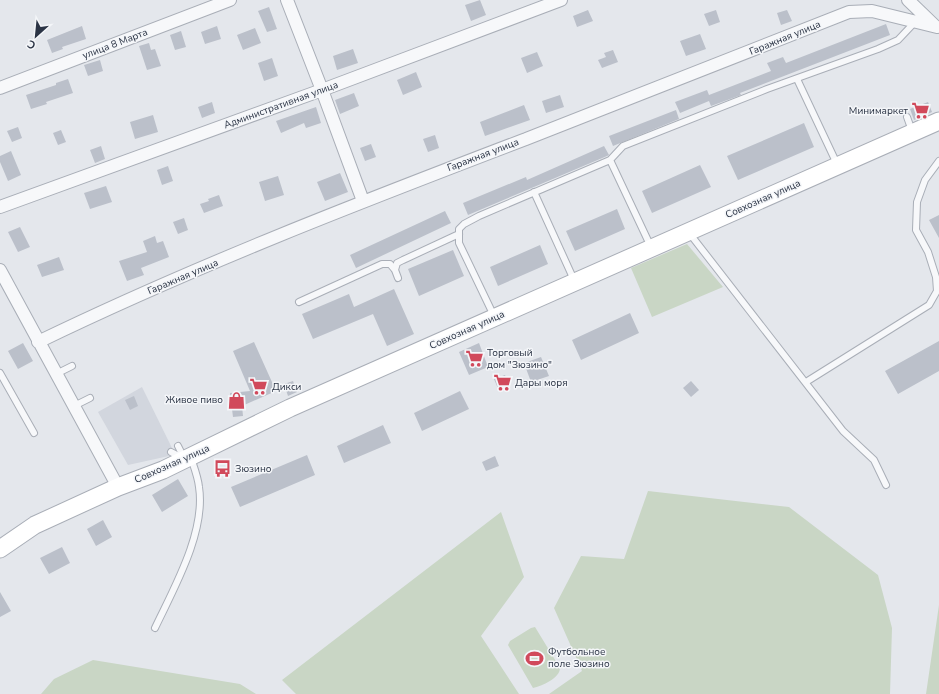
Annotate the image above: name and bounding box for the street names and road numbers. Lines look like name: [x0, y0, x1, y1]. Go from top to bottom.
street label: Гаражная улица: [747, 17, 823, 59]
street label: улица 8 Марта: [80, 25, 150, 63]
street label: Административная улица: [222, 78, 340, 132]
street label: Гаражная улица: [445, 135, 521, 175]
street label: Совхозная улица: [723, 176, 803, 222]
street label: Гаражная улица: [145, 256, 221, 298]
street label: Совхозная улица: [427, 307, 507, 353]
street label: Совхозная улица: [132, 441, 212, 487]

